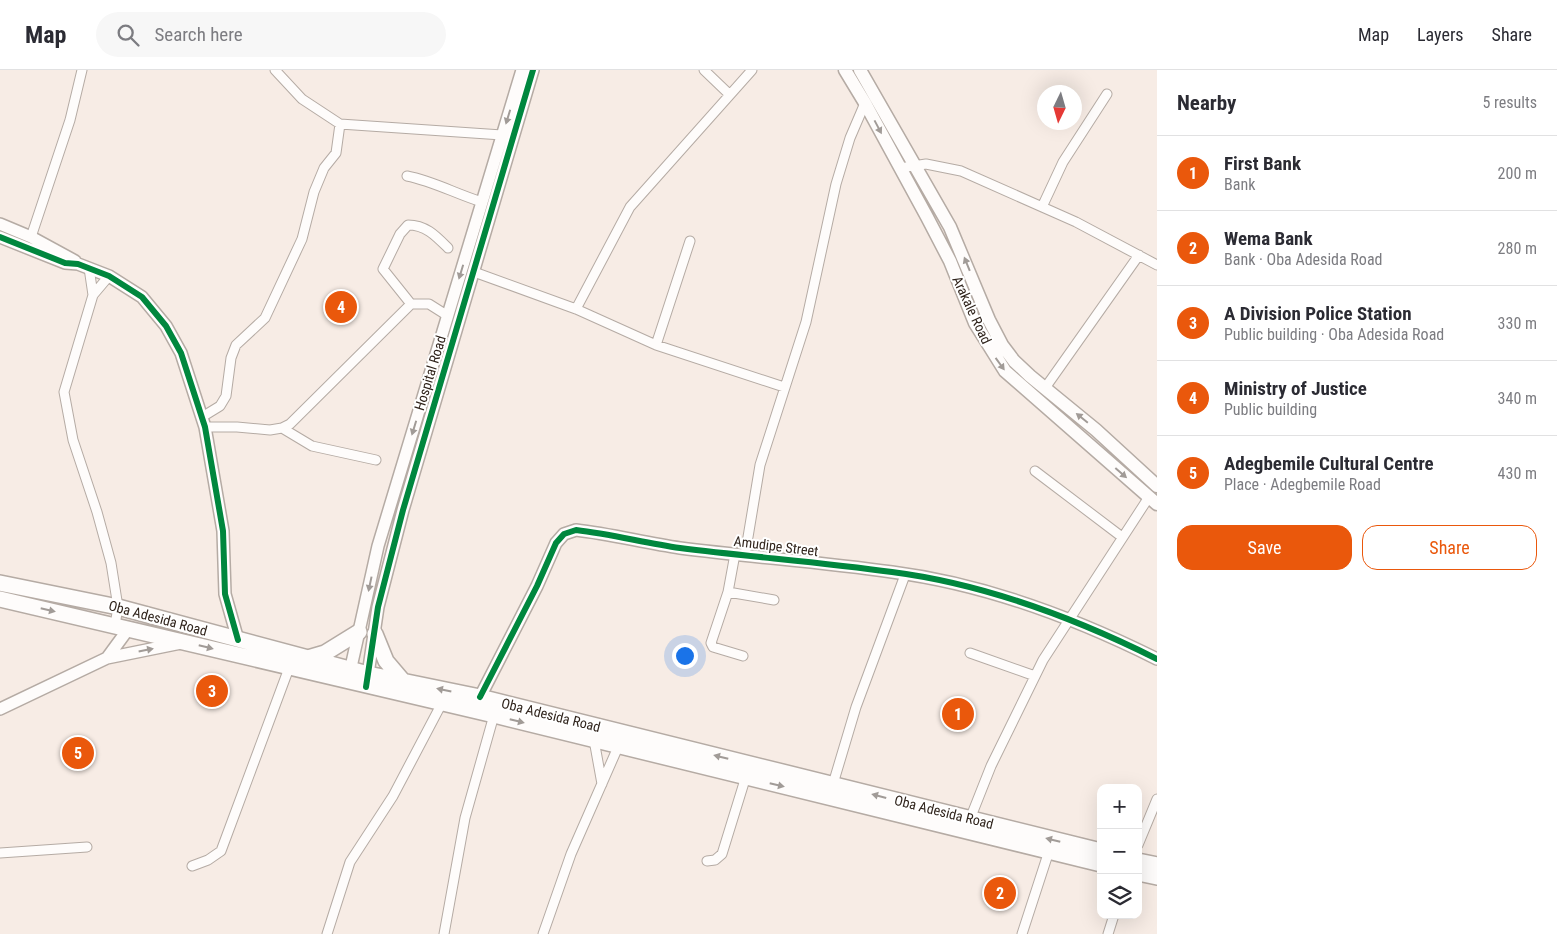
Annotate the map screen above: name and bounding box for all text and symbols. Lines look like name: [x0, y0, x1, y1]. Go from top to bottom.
search box: [96, 12, 446, 57]
text: Map: [25, 21, 66, 49]
icon: search: [114, 21, 142, 49]
text: Search here: [154, 23, 243, 46]
text: Map: [1358, 24, 1389, 45]
text: Layers: [1417, 24, 1464, 45]
text: Share: [1492, 24, 1532, 45]
north arrow: [1037, 85, 1082, 130]
text: Nearby: [1177, 91, 1236, 115]
text: 5 results: [1482, 93, 1537, 112]
one-way arrow: [503, 109, 511, 124]
one-way arrow: [874, 120, 882, 134]
text: First Bank: [1224, 152, 1301, 175]
text: 1: [1189, 164, 1197, 183]
text: 200 m: [1498, 164, 1537, 183]
text: Bank: [1224, 175, 1255, 194]
text: Wema Bank: [1224, 227, 1313, 250]
text: 2: [1189, 239, 1197, 258]
text: 280 m: [1498, 239, 1537, 258]
text: Bank · Oba Adesida Road: [1224, 250, 1382, 269]
one-way arrow: [962, 256, 970, 271]
one-way arrow: [457, 265, 465, 280]
street label: Arakale Road: [949, 274, 995, 346]
pin: 4: [325, 288, 357, 326]
text: A Division Police Station: [1224, 302, 1412, 325]
text: 3: [1189, 314, 1197, 333]
text: 330 m: [1498, 314, 1537, 333]
text: Public building · Oba Adesida Road: [1224, 325, 1444, 344]
street label: Hospital Road: [411, 334, 449, 412]
one-way arrow: [995, 357, 1006, 370]
text: Ministry of Justice: [1224, 377, 1367, 400]
text: 4: [1189, 389, 1197, 408]
text: 340 m: [1498, 389, 1537, 408]
text: Public building: [1224, 400, 1317, 419]
one-way arrow: [1075, 413, 1088, 424]
one-way arrow: [409, 420, 417, 435]
text: Adegbemile Cultural Centre: [1224, 452, 1434, 475]
text: 5: [1189, 464, 1197, 483]
text: 430 m: [1498, 464, 1537, 483]
one-way arrow: [1115, 467, 1128, 478]
text: Place · Adegbemile Road: [1224, 475, 1381, 494]
button: Save: [1177, 525, 1352, 570]
button: Share: [1362, 525, 1537, 570]
street label: Amudipe Street: [733, 533, 819, 559]
one-way arrow: [366, 577, 374, 592]
street label: Oba Adesida Road: [107, 597, 209, 639]
one-way arrow: [40, 606, 55, 614]
your location: [672, 643, 698, 669]
one-way arrow: [198, 644, 213, 652]
one-way arrow: [139, 646, 155, 654]
pin: 3: [196, 672, 228, 710]
one-way arrow: [437, 686, 452, 694]
street label: Oba Adesida Road: [500, 695, 602, 735]
pin: 1: [942, 695, 974, 733]
one-way arrow: [510, 717, 525, 725]
pin: 5: [62, 734, 94, 772]
one-way arrow: [714, 753, 729, 761]
one-way arrow: [769, 782, 784, 790]
map controls: [1097, 784, 1142, 919]
button: +: [1097, 784, 1142, 829]
one-way arrow: [871, 791, 886, 799]
street label: Oba Adesida Road: [893, 792, 995, 832]
button: −: [1097, 829, 1142, 874]
one-way arrow: [1046, 836, 1061, 844]
pin: 2: [984, 874, 1016, 912]
button: layers: [1097, 874, 1142, 919]

